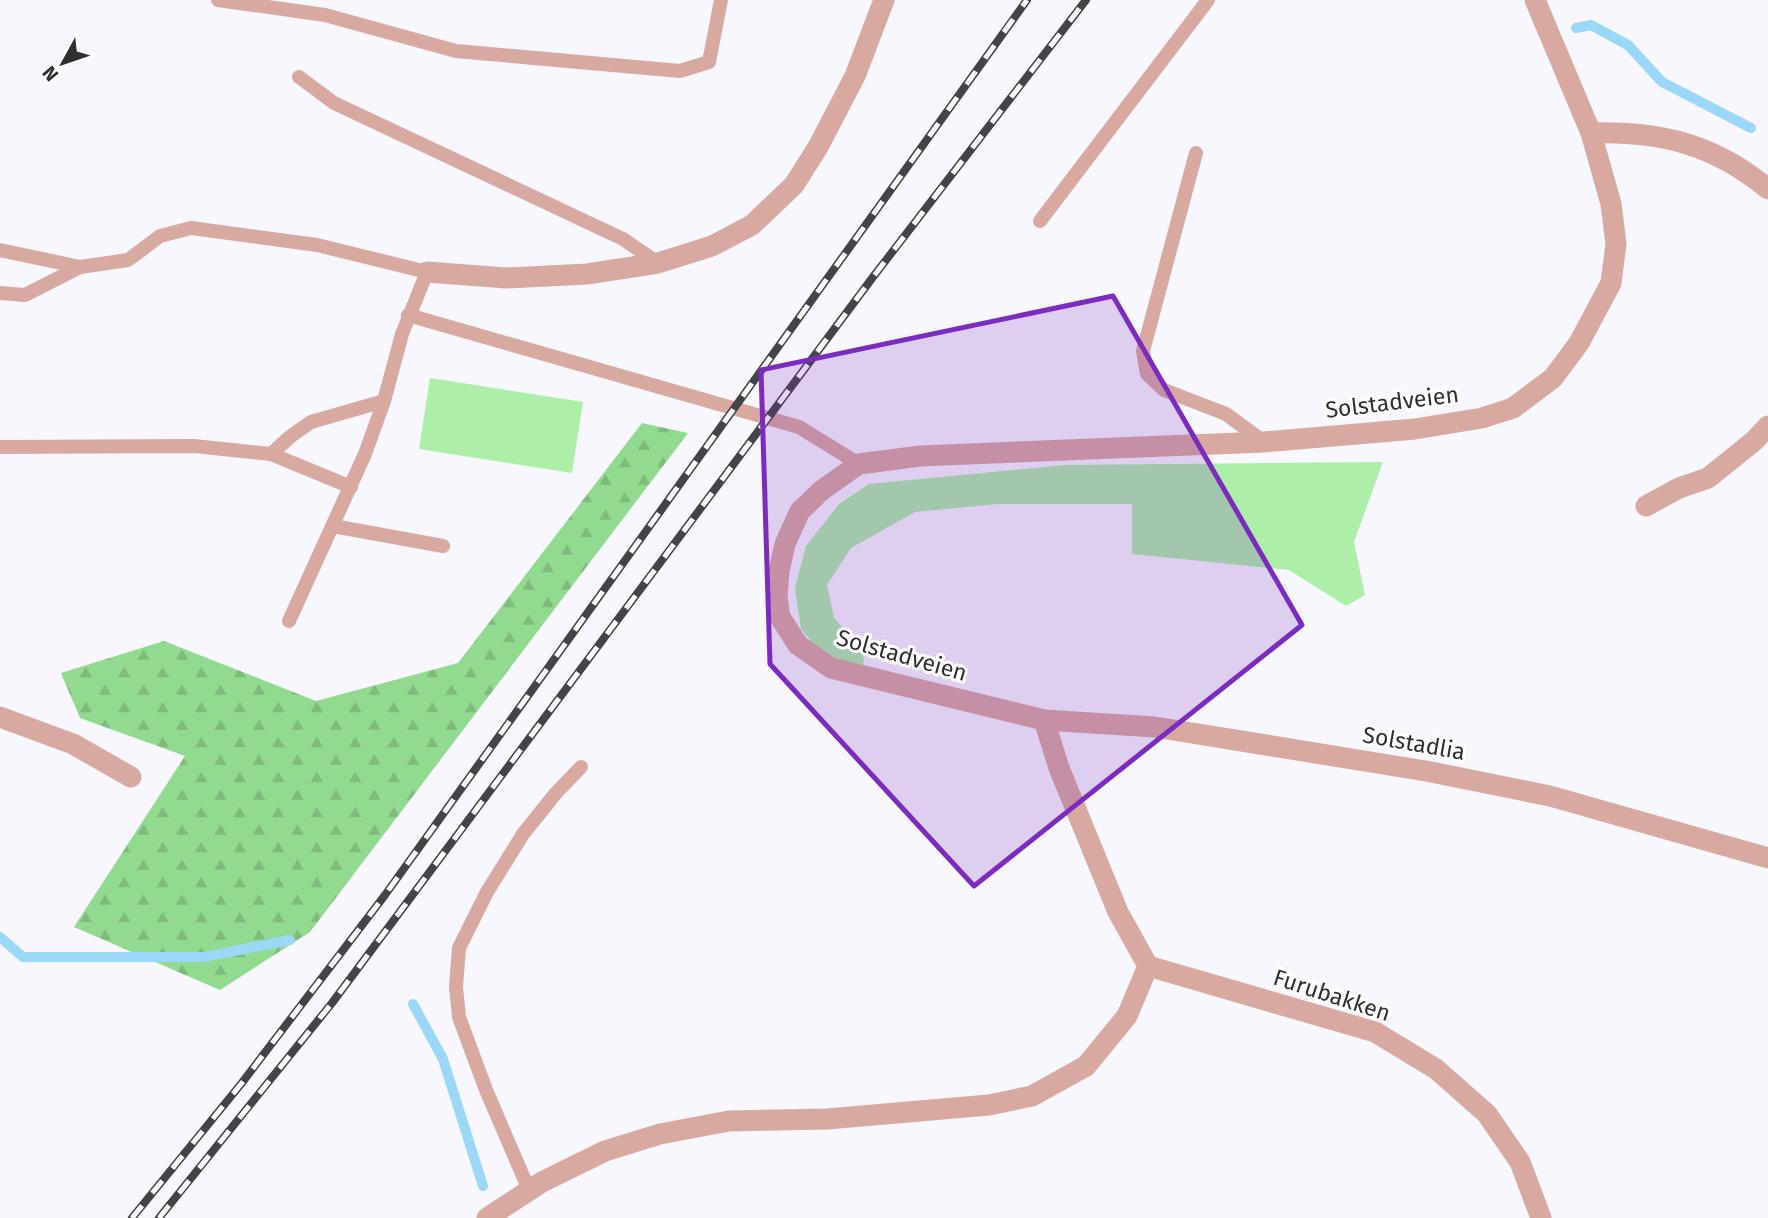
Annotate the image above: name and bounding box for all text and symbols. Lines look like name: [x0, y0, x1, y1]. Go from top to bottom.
north arrow: [28, 28, 98, 98]
text: N: [37, 61, 63, 86]
street label: Solstadveien: [1324, 380, 1460, 424]
street label: Solstadveien: [834, 623, 970, 687]
street label: Solstadlia: [1361, 720, 1467, 766]
street label: Furubakken: [1270, 963, 1394, 1027]

